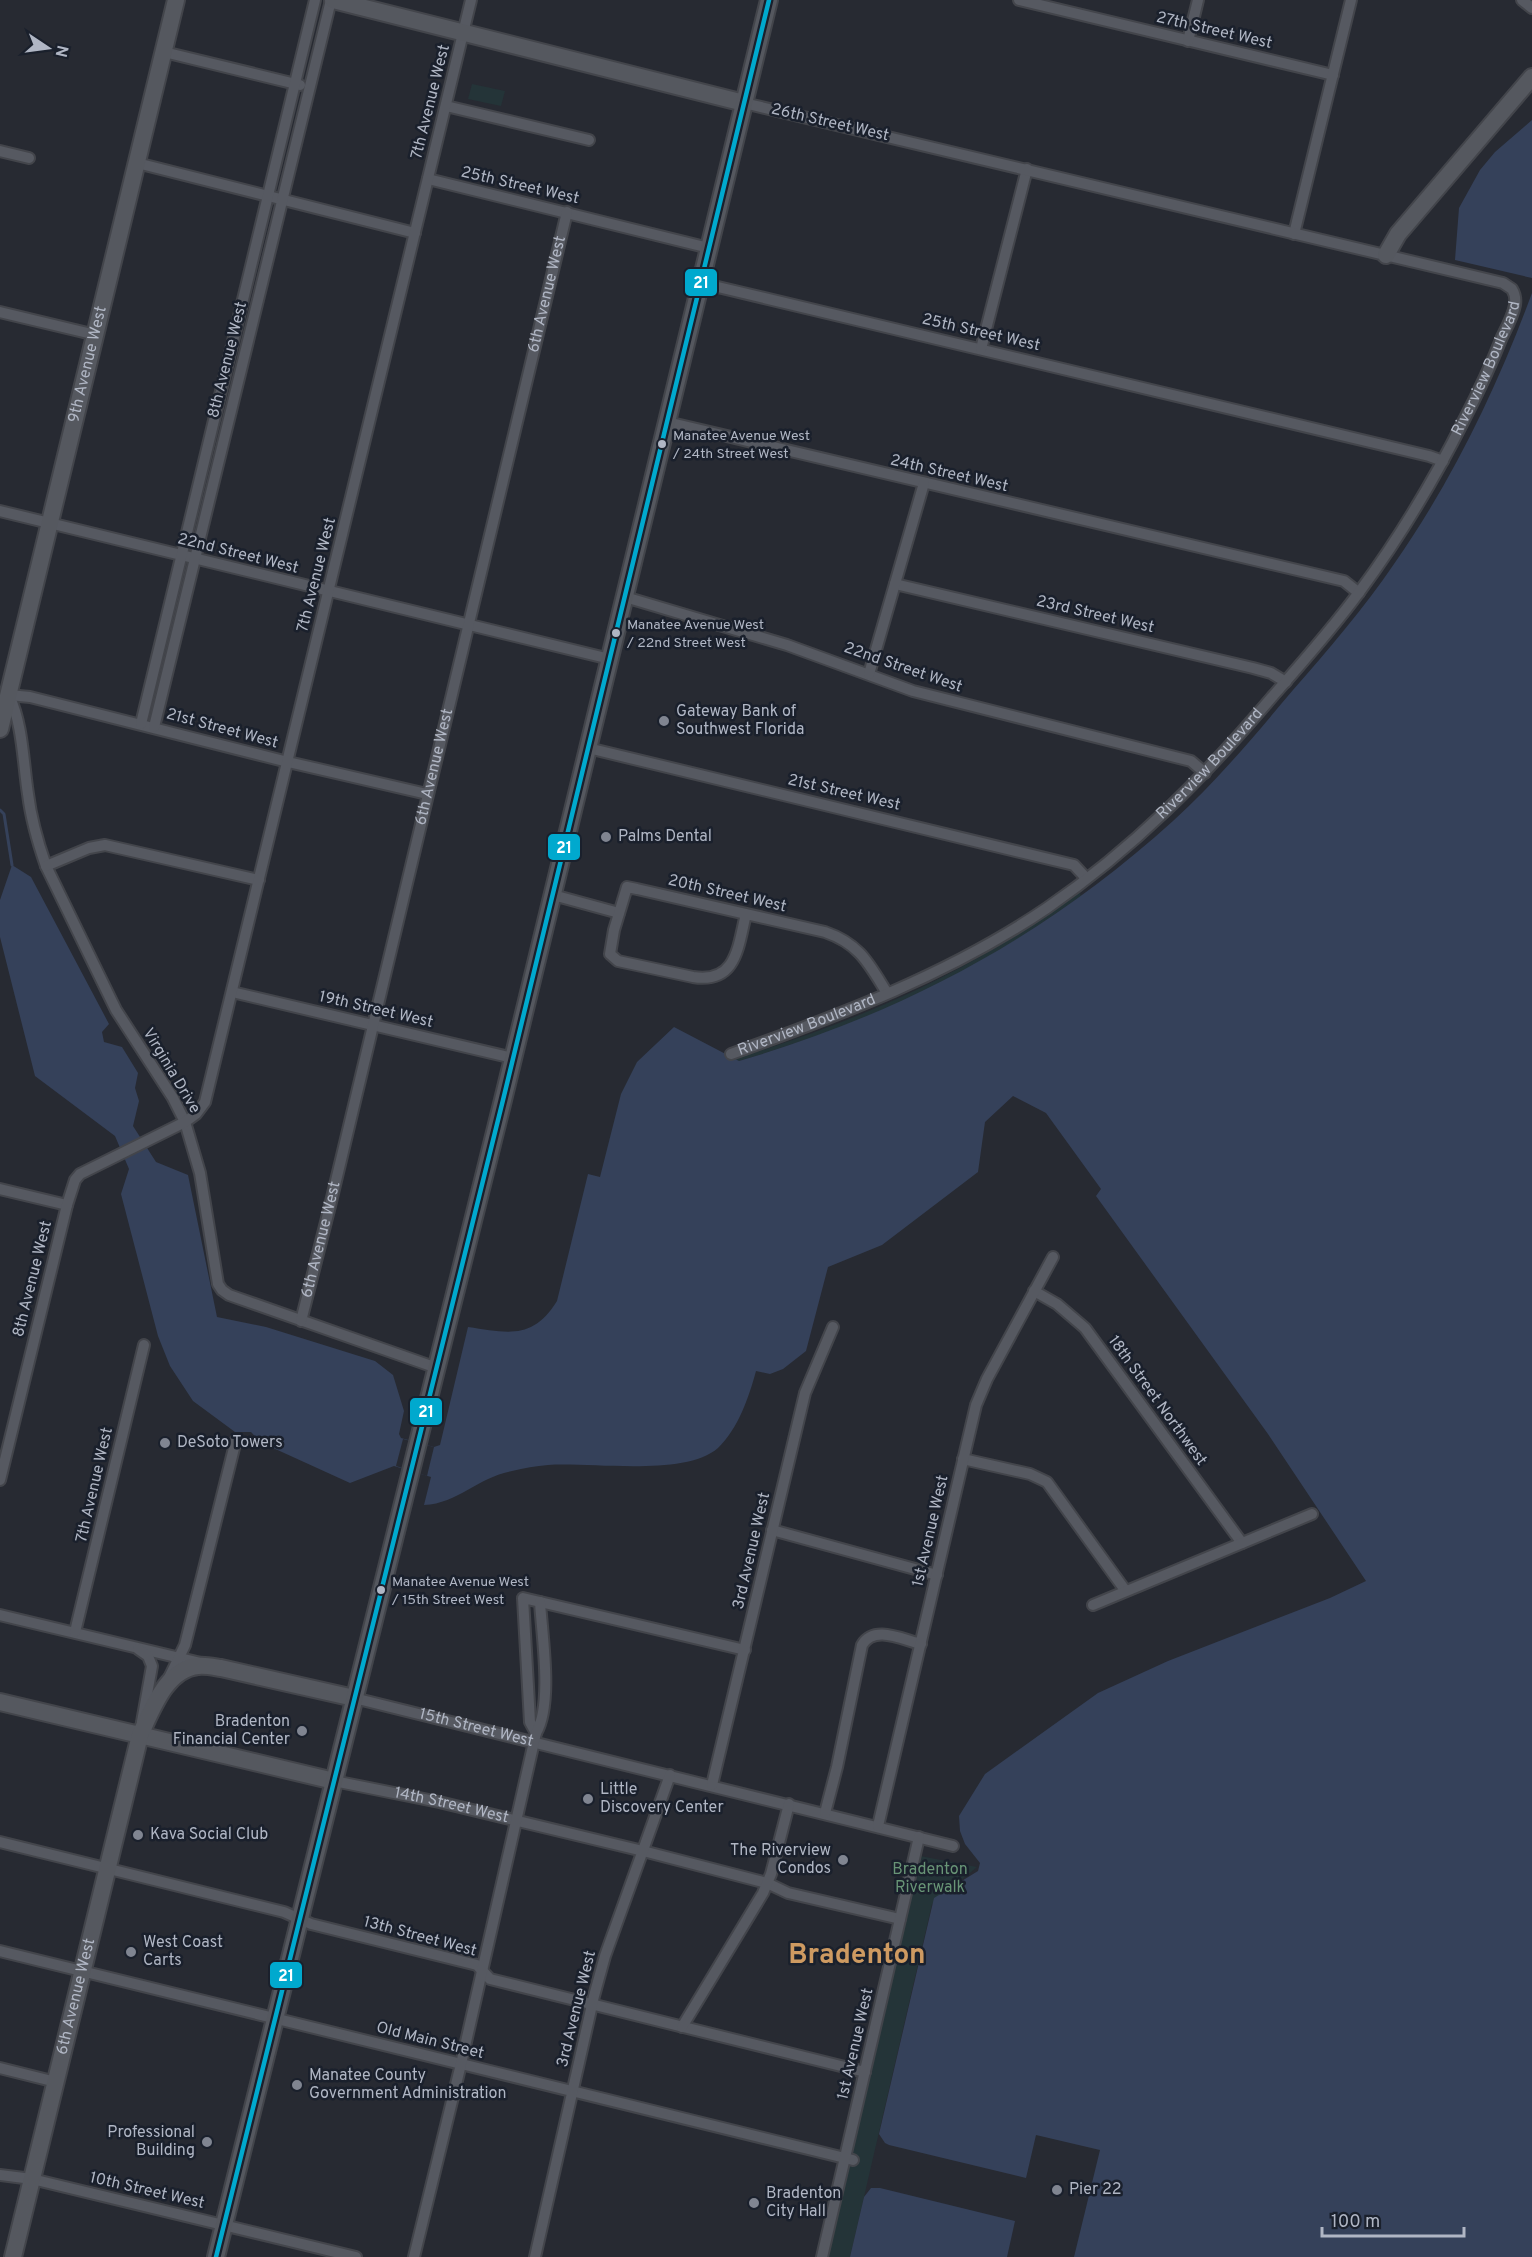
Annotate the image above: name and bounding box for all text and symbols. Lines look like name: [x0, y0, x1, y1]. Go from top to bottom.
street label: 27th Street West: [1154, 8, 1274, 54]
north arrow: [18, 18, 78, 78]
text: N: [50, 43, 72, 59]
street label: 7th Avenue West: [407, 43, 455, 161]
street label: 26th Street West: [769, 100, 891, 146]
street label: 25th Street West: [459, 163, 581, 209]
street label: 6th Avenue West: [524, 234, 571, 355]
line badge: 21: [684, 268, 718, 297]
text: 21: [693, 274, 709, 294]
street label: 8th Avenue West: [204, 300, 252, 420]
street label: Riverview Boulevard: [1447, 300, 1526, 440]
street label: 9th Avenue West: [64, 304, 112, 425]
street label: 25th Street West: [920, 310, 1042, 356]
place label: Manatee Avenue West / 24th Street West: [672, 428, 810, 463]
marker: Manatee Avenue West / 24th Street West: [656, 438, 668, 450]
street label: 24th Street West: [888, 451, 1010, 497]
street label: 7th Avenue West: [293, 516, 341, 634]
street label: 22nd Street West: [175, 529, 301, 579]
street label: 23rd Street West: [1034, 592, 1156, 638]
place label: Manatee Avenue West / 22nd Street West: [626, 617, 764, 652]
marker: Manatee Avenue West / 22nd Street West: [610, 627, 622, 639]
street label: 22nd Street West: [841, 638, 965, 698]
place label: Gateway Bank of Southwest Florida: [676, 702, 804, 740]
street label: 21st Street West: [164, 704, 280, 754]
street label: Riverview Boulevard: [1152, 704, 1268, 824]
street label: 6th Avenue West: [411, 706, 458, 827]
marker: Gateway Bank of Southwest Florida: [657, 714, 671, 728]
street label: 21st Street West: [786, 770, 902, 816]
place label: Palms Dental: [618, 827, 712, 847]
marker: Palms Dental: [599, 830, 613, 844]
line badge: 21: [547, 833, 581, 861]
text: 21: [556, 839, 572, 859]
street label: 20th Street West: [666, 871, 788, 917]
street label: 19th Street West: [317, 987, 435, 1033]
street label: Riverview Boulevard: [735, 990, 879, 1061]
street label: Virginia Drive: [138, 1024, 204, 1118]
street label: 6th Avenue West: [297, 1179, 346, 1300]
street label: 8th Avenue West: [9, 1219, 57, 1339]
street label: 18th Street Northwest: [1103, 1332, 1211, 1470]
line badge: 21: [409, 1397, 443, 1426]
text: 21: [418, 1403, 434, 1423]
street label: 7th Avenue West: [72, 1425, 118, 1545]
place label: DeSoto Towers: [177, 1433, 283, 1453]
marker: DeSoto Towers: [158, 1436, 172, 1450]
street label: 1st Avenue West: [908, 1473, 954, 1589]
street label: 3rd Avenue West: [729, 1491, 775, 1611]
place label: Manatee Avenue West / 15th Street West: [391, 1574, 529, 1609]
marker: Manatee Avenue West / 15th Street West: [375, 1584, 387, 1596]
street label: 15th Street West: [417, 1704, 536, 1752]
place label: Bradenton Financial Center: [173, 1712, 290, 1750]
marker: Bradenton Financial Center: [295, 1724, 309, 1738]
place label: Little Discovery Center: [600, 1780, 724, 1818]
street label: 14th Street West: [393, 1783, 511, 1828]
marker: Little Discovery Center: [581, 1792, 595, 1806]
place label: Kava Social Club: [150, 1825, 268, 1845]
marker: Kava Social Club: [131, 1828, 145, 1842]
place label: The Riverview Condos: [730, 1841, 831, 1879]
marker: The Riverview Condos: [836, 1853, 850, 1867]
park label: Bradenton Riverwalk: [892, 1860, 968, 1898]
street label: 13th Street West: [361, 1912, 479, 1962]
place label: West Coast Carts: [143, 1933, 223, 1971]
street label: 6th Avenue West: [53, 1936, 100, 2057]
district label: Bradenton: [788, 1938, 926, 1974]
marker: West Coast Carts: [124, 1945, 138, 1959]
street label: 3rd Avenue West: [553, 1949, 601, 2069]
line badge: 21: [269, 1961, 303, 1989]
text: 21: [278, 1967, 294, 1987]
street label: 1st Avenue West: [833, 1986, 879, 2102]
street label: Old Main Street: [374, 2018, 486, 2064]
place label: Manatee County Government Administration: [309, 2066, 506, 2104]
marker: Manatee County Government Administration: [290, 2078, 304, 2092]
place label: Professional Building: [107, 2123, 195, 2161]
marker: Professional Building: [200, 2135, 214, 2149]
street label: 10th Street West: [88, 2168, 206, 2214]
place label: Pier 22: [1069, 2180, 1121, 2200]
marker: Pier 22: [1050, 2183, 1064, 2197]
place label: Bradenton City Hall: [766, 2184, 841, 2222]
marker: Bradenton City Hall: [747, 2196, 761, 2210]
scale bar: [1322, 2200, 1464, 2238]
text: 100 m: [1331, 2211, 1380, 2234]

